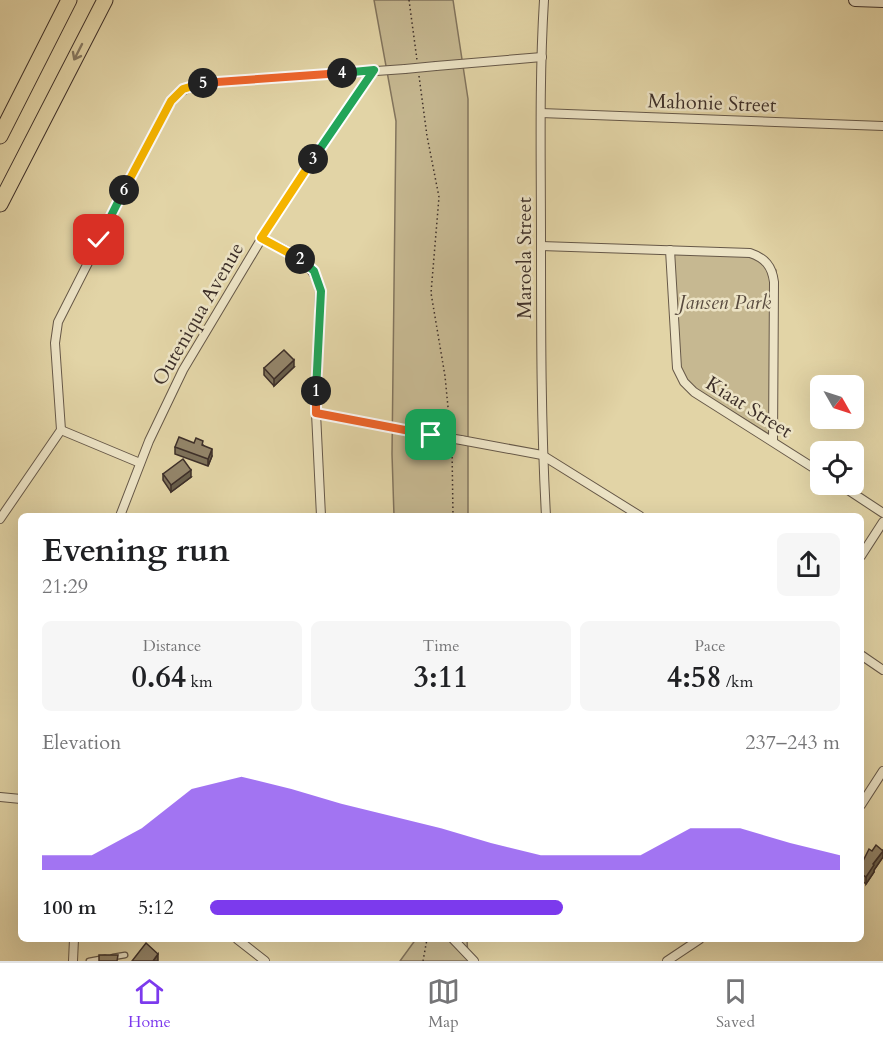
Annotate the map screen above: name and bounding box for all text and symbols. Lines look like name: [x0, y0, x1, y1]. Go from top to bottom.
one-way arrow: [72, 43, 84, 60]
pin: 4: [327, 58, 357, 88]
text: 4: [338, 62, 346, 84]
pin: 5: [188, 68, 218, 98]
text: 5: [199, 72, 207, 94]
street label: Mahonie Street: [647, 87, 778, 119]
pin: 3: [298, 144, 328, 174]
text: 3: [309, 148, 317, 170]
pin: 6: [109, 175, 139, 205]
text: 6: [120, 179, 128, 201]
street label: Maroela Street: [511, 196, 538, 319]
pin: [73, 214, 124, 265]
icon: check: [82, 223, 115, 256]
street label: Outeniqua Avenue: [146, 237, 250, 391]
pin: 2: [285, 244, 315, 274]
text: 2: [296, 248, 304, 270]
park label: Jansen Park: [674, 289, 771, 316]
street label: Kiaat Street: [700, 370, 798, 445]
north arrow: [810, 375, 864, 429]
map controls: [810, 375, 864, 495]
pin: 1: [301, 376, 331, 406]
text: 1: [312, 380, 320, 402]
pin: [405, 409, 456, 460]
icon: arrive: [414, 418, 447, 451]
button: locate: [810, 441, 864, 495]
text: Evening run: [42, 528, 230, 573]
button: share: [777, 533, 840, 596]
text: 21:29: [42, 573, 88, 600]
text: Distance: [143, 635, 201, 657]
text: Time: [422, 635, 460, 657]
text: Pace: [695, 635, 725, 657]
text: 0.64: [131, 657, 186, 698]
text: 3:11: [414, 657, 468, 698]
text: 4:58: [667, 657, 722, 698]
text: km: [186, 671, 213, 693]
text: /km: [722, 671, 753, 693]
text: Elevation: [42, 729, 121, 756]
text: 237–243 m: [745, 729, 840, 756]
text: 100 m: [42, 894, 97, 921]
text: 5:12: [138, 894, 174, 921]
tab: Home: [128, 975, 171, 1033]
tab: Map: [427, 975, 460, 1033]
tab: Saved: [716, 975, 755, 1033]

